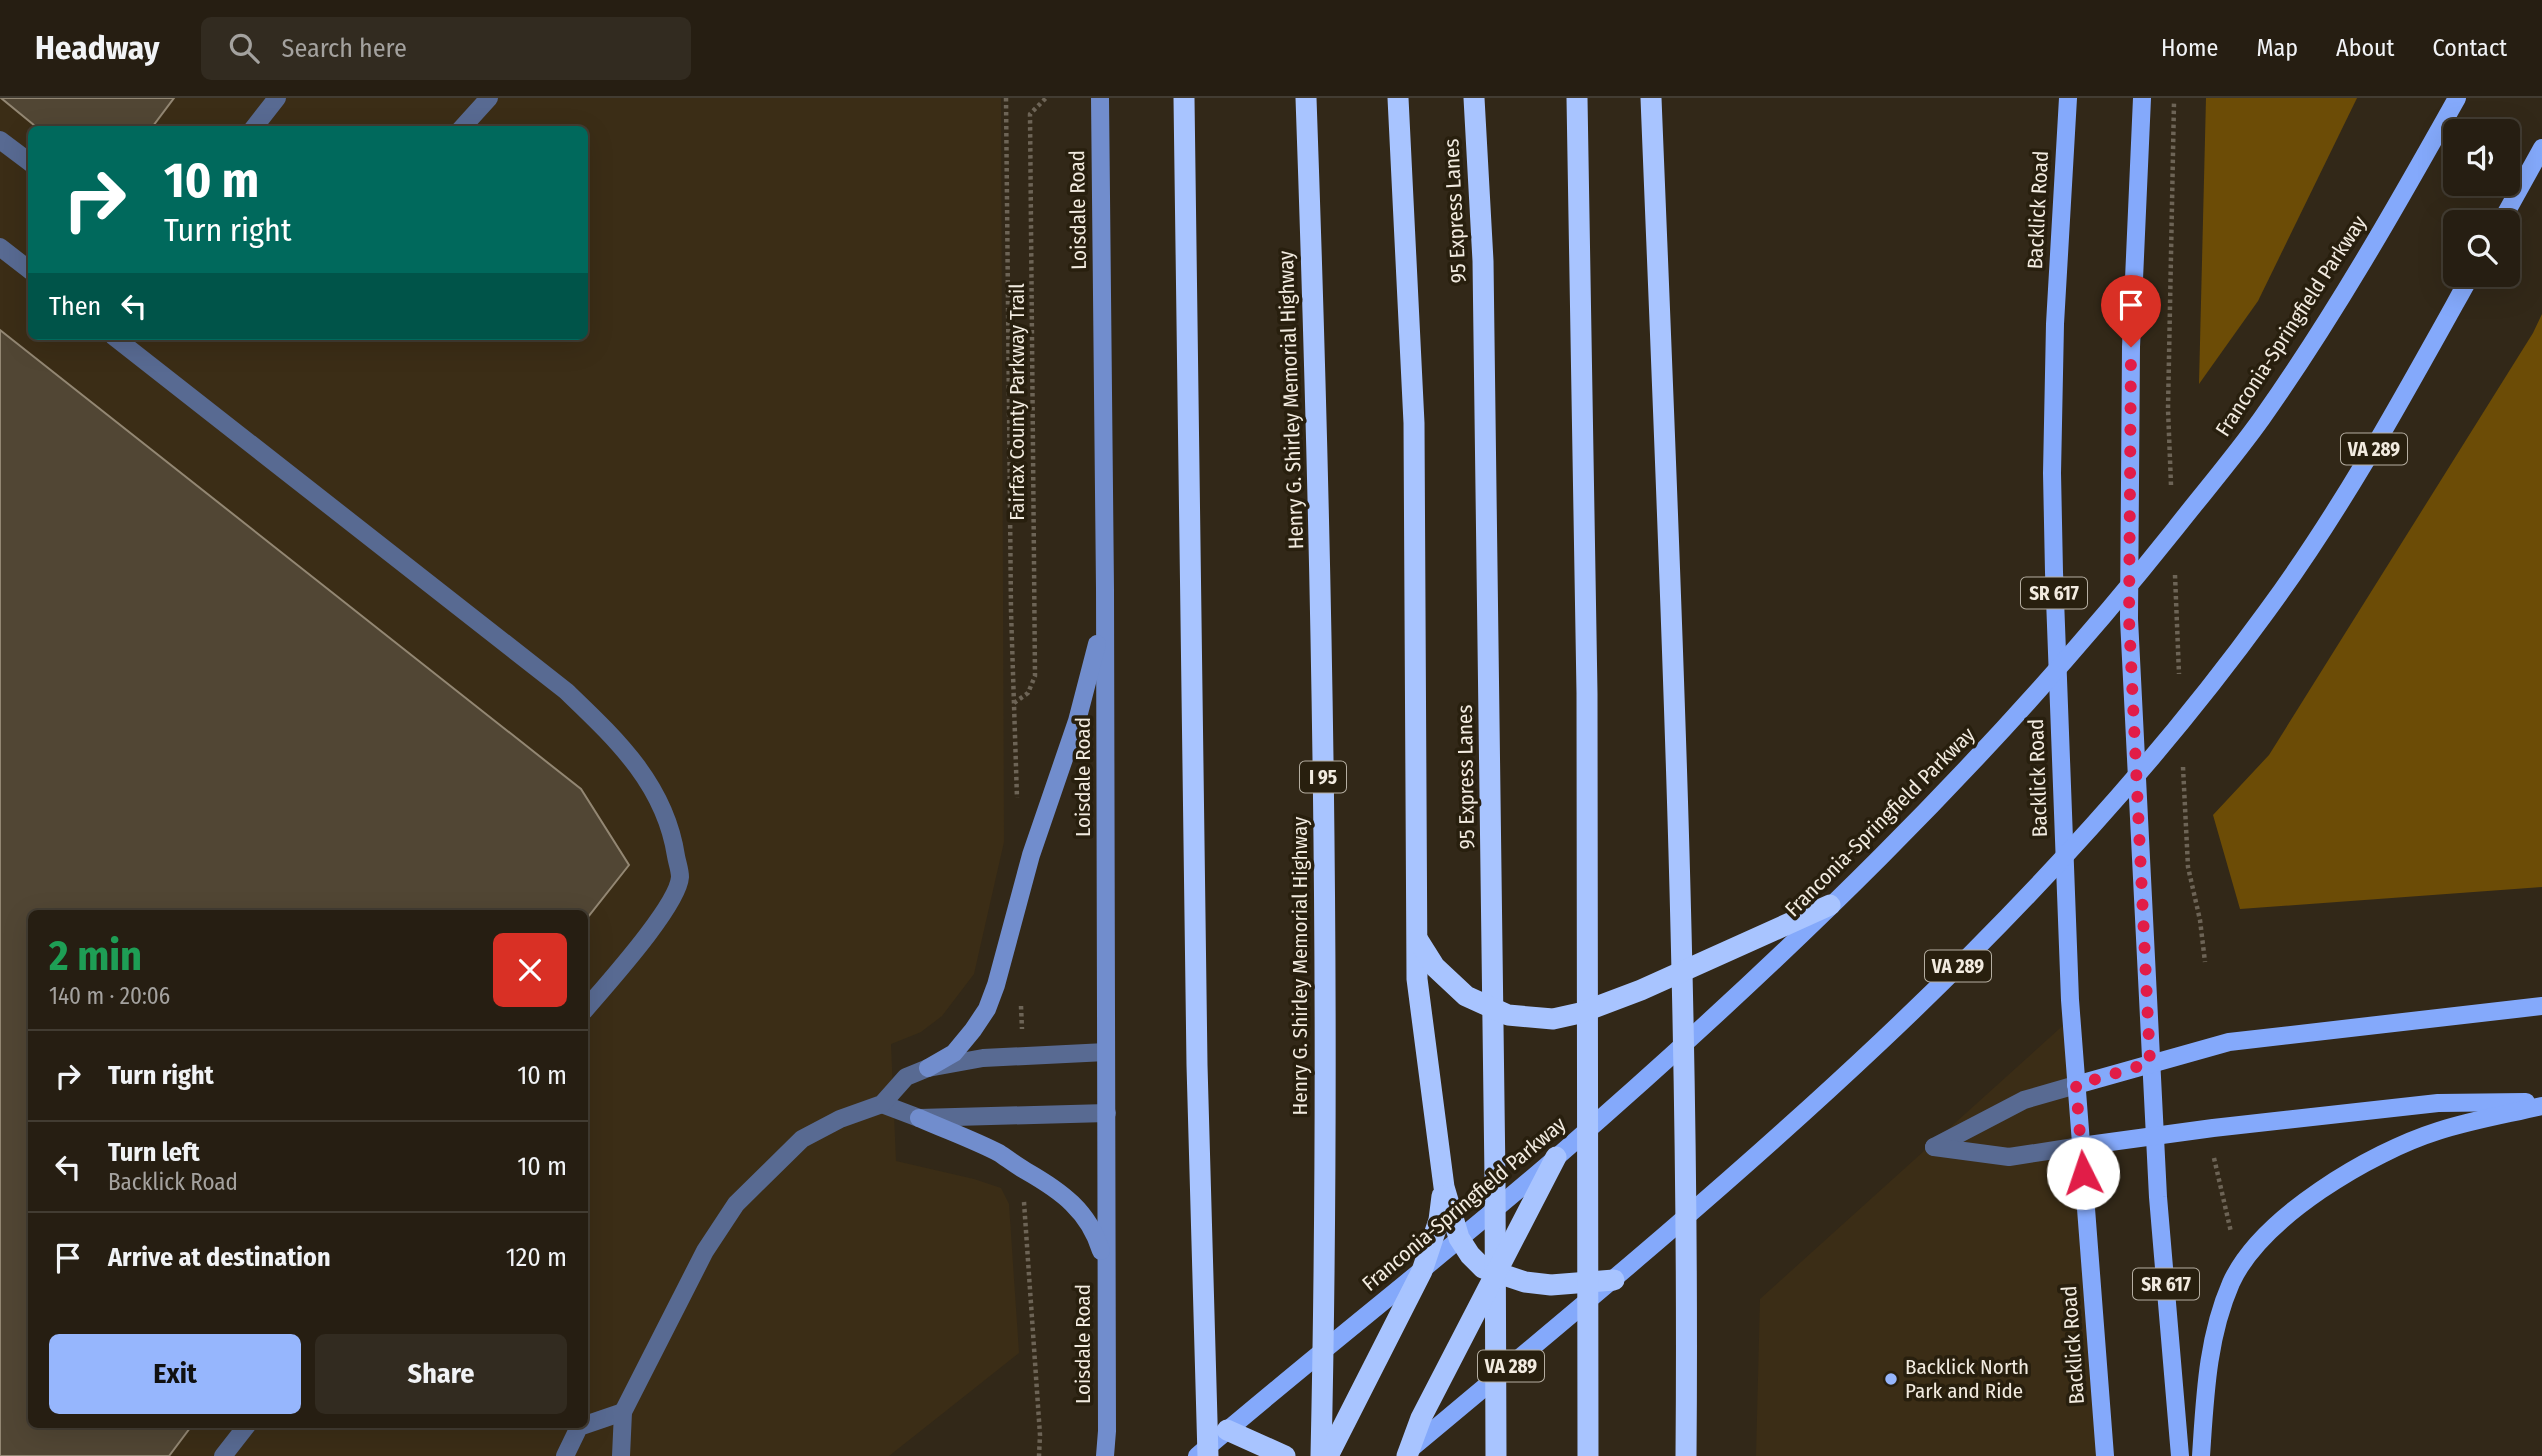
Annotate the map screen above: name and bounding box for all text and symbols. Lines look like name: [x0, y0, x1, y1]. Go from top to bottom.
search box: [201, 17, 691, 80]
text: Headway: [35, 28, 159, 68]
icon: search: [225, 29, 263, 67]
text: Search here: [281, 33, 407, 64]
text: Home: [2161, 34, 2218, 62]
text: Map: [2256, 34, 2298, 62]
text: About: [2336, 34, 2394, 62]
text: Contact: [2432, 34, 2507, 62]
map controls: [2443, 119, 2520, 287]
button: sound: [2443, 119, 2520, 196]
street label: 95 Express Lanes: [1438, 138, 1472, 284]
street label: Loisdale Road: [1064, 150, 1092, 270]
street label: Backlick Road: [2022, 150, 2054, 270]
text: 10 m: [164, 151, 259, 210]
icon: right: [49, 154, 140, 245]
street label: Franconia-Springfield Parkway: [2210, 210, 2372, 441]
button: search: [2443, 210, 2520, 287]
text: Turn right: [164, 211, 291, 249]
street label: Henry G. Shirley Memorial Highway: [1273, 250, 1309, 550]
pin: [2101, 275, 2161, 347]
street label: Fairfax County Parkway Trail: [1004, 283, 1030, 521]
icon: arrive: [2112, 286, 2150, 324]
icon: left: [115, 287, 153, 325]
text: Then: [49, 291, 101, 322]
road number: VA 289: [2341, 434, 2407, 464]
road number: SR 617: [2021, 578, 2087, 608]
street label: 95 Express Lanes: [1452, 704, 1480, 850]
street label: Loisdale Road: [1070, 717, 1096, 837]
street label: Backlick Road: [2023, 718, 2053, 838]
street label: Franconia-Springfield Parkway: [1780, 721, 1981, 922]
road number: I 95: [1300, 762, 1346, 792]
street label: Henry G. Shirley Memorial Highway: [1287, 816, 1313, 1115]
text: 2 min: [49, 931, 142, 981]
button: close: [493, 933, 567, 1007]
road number: VA 289: [1925, 950, 1991, 982]
text: 140 m · 20:06: [49, 982, 170, 1010]
icon: right: [49, 1057, 87, 1095]
text: Turn right: [108, 1060, 214, 1091]
text: 10 m: [517, 1060, 567, 1091]
street label: Franconia-Springfield Parkway: [1357, 1111, 1572, 1297]
position arrow: [2046, 1136, 2120, 1210]
text: Turn left: [108, 1137, 200, 1168]
icon: left: [49, 1148, 87, 1186]
text: 10 m: [517, 1151, 567, 1182]
text: Backlick Road: [108, 1168, 238, 1196]
icon: arrive: [49, 1239, 87, 1277]
text: Arrive at destination: [108, 1242, 331, 1273]
text: 120 m: [506, 1242, 567, 1273]
road number: SR 617: [2133, 1268, 2199, 1300]
street label: Loisdale Road: [1070, 1284, 1096, 1404]
street label: Backlick Road: [2056, 1285, 2090, 1405]
button: Exit: [49, 1334, 301, 1414]
button: Share: [315, 1334, 567, 1414]
road number: VA 289: [1478, 1350, 1544, 1382]
place label: Backlick North Park and Ride: [1905, 1354, 2029, 1404]
marker: Backlick North Park and Ride: [1883, 1371, 1899, 1387]

